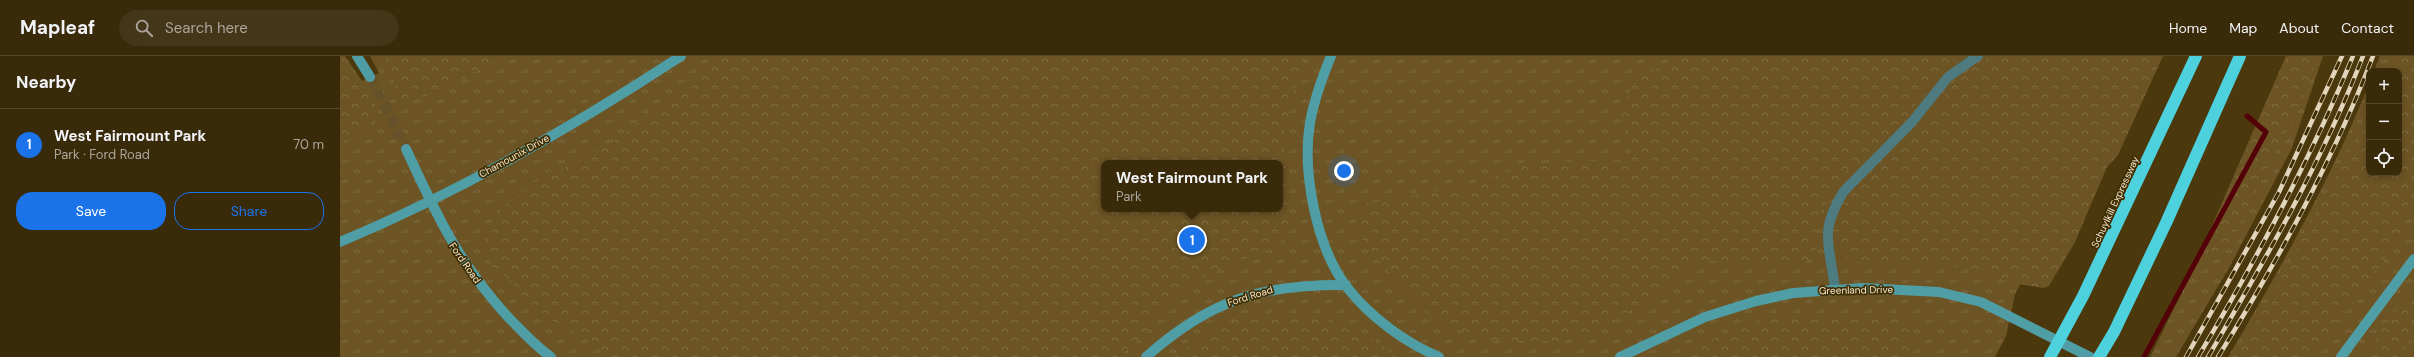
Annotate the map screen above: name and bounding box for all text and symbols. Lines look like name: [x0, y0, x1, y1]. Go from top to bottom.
search box: [119, 10, 399, 46]
text: Mapleaf: [20, 15, 95, 40]
icon: search: [133, 17, 155, 39]
text: Search here: [165, 18, 248, 38]
text: Home: [2169, 19, 2207, 37]
text: Map: [2229, 19, 2257, 37]
text: About: [2279, 19, 2319, 37]
text: Contact: [2341, 19, 2394, 37]
map controls: [2366, 68, 2402, 176]
button: +: [2366, 68, 2402, 104]
text: Nearby: [16, 71, 76, 93]
button: −: [2366, 104, 2402, 140]
text: West Fairmount Park: [54, 126, 206, 146]
street label: Chamounix Drive: [477, 131, 552, 181]
text: 1: [27, 136, 31, 153]
text: 70 m: [293, 136, 324, 153]
button: locate: [2366, 140, 2402, 176]
text: Park · Ford Road: [54, 146, 150, 163]
street label: Schuylkill Expressway: [2088, 154, 2142, 250]
popup: [1101, 160, 1283, 212]
your location: [1334, 161, 1354, 181]
text: West Fairmount Park: [1116, 168, 1268, 188]
text: Park: [1116, 188, 1142, 205]
button: Save: [16, 192, 166, 230]
button: Share: [174, 192, 324, 230]
pin: 1: [1179, 225, 1205, 255]
street label: Ford Road: [446, 240, 484, 286]
street label: Ford Road: [1226, 283, 1274, 309]
street label: Greenland Drive: [1819, 283, 1894, 297]

